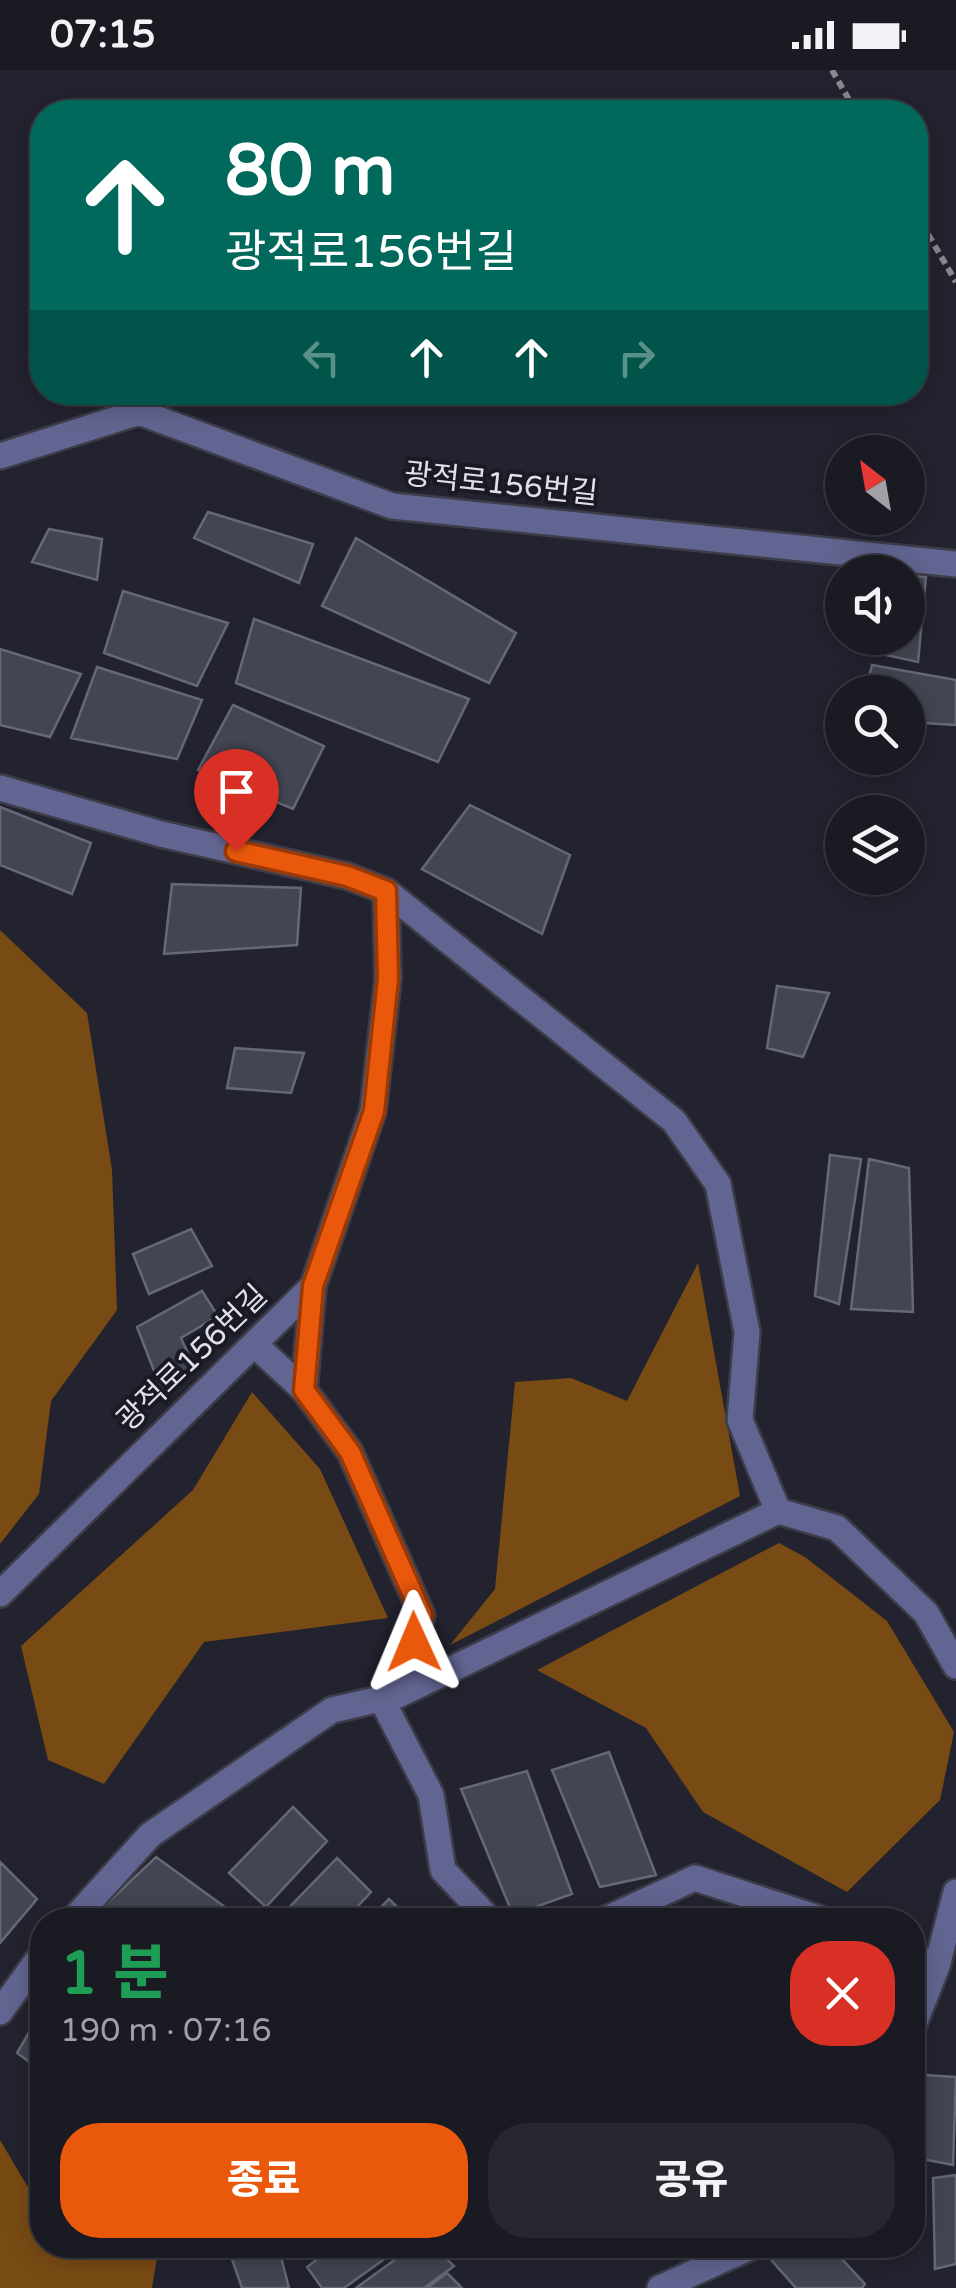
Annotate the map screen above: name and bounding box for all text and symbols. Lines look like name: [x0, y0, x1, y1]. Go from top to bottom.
text: 07:15: [50, 12, 155, 58]
text: 80 m: [225, 130, 395, 214]
icon: ahead: [60, 140, 190, 270]
text: 광적로156번길: [225, 226, 517, 280]
icon: left: [294, 330, 349, 385]
icon: ahead: [399, 330, 454, 385]
icon: ahead: [504, 330, 559, 385]
icon: right: [609, 330, 664, 385]
north arrow: [825, 435, 925, 535]
map controls: [825, 435, 925, 895]
street label: 광적로156번길: [402, 455, 600, 513]
button: sound: [825, 555, 925, 655]
button: search: [825, 675, 925, 775]
pin: [194, 749, 279, 852]
icon: arrive: [209, 764, 264, 819]
button: layers: [825, 795, 925, 895]
street label: 광적로156번길: [109, 1277, 275, 1439]
position arrow: [362, 1590, 466, 1694]
text: 1 분: [60, 1938, 168, 2010]
button: close: [790, 1941, 895, 2046]
text: 190 m · 07:16: [60, 2012, 272, 2050]
button: 종료: [60, 2123, 468, 2238]
button: 공유: [488, 2123, 895, 2238]

